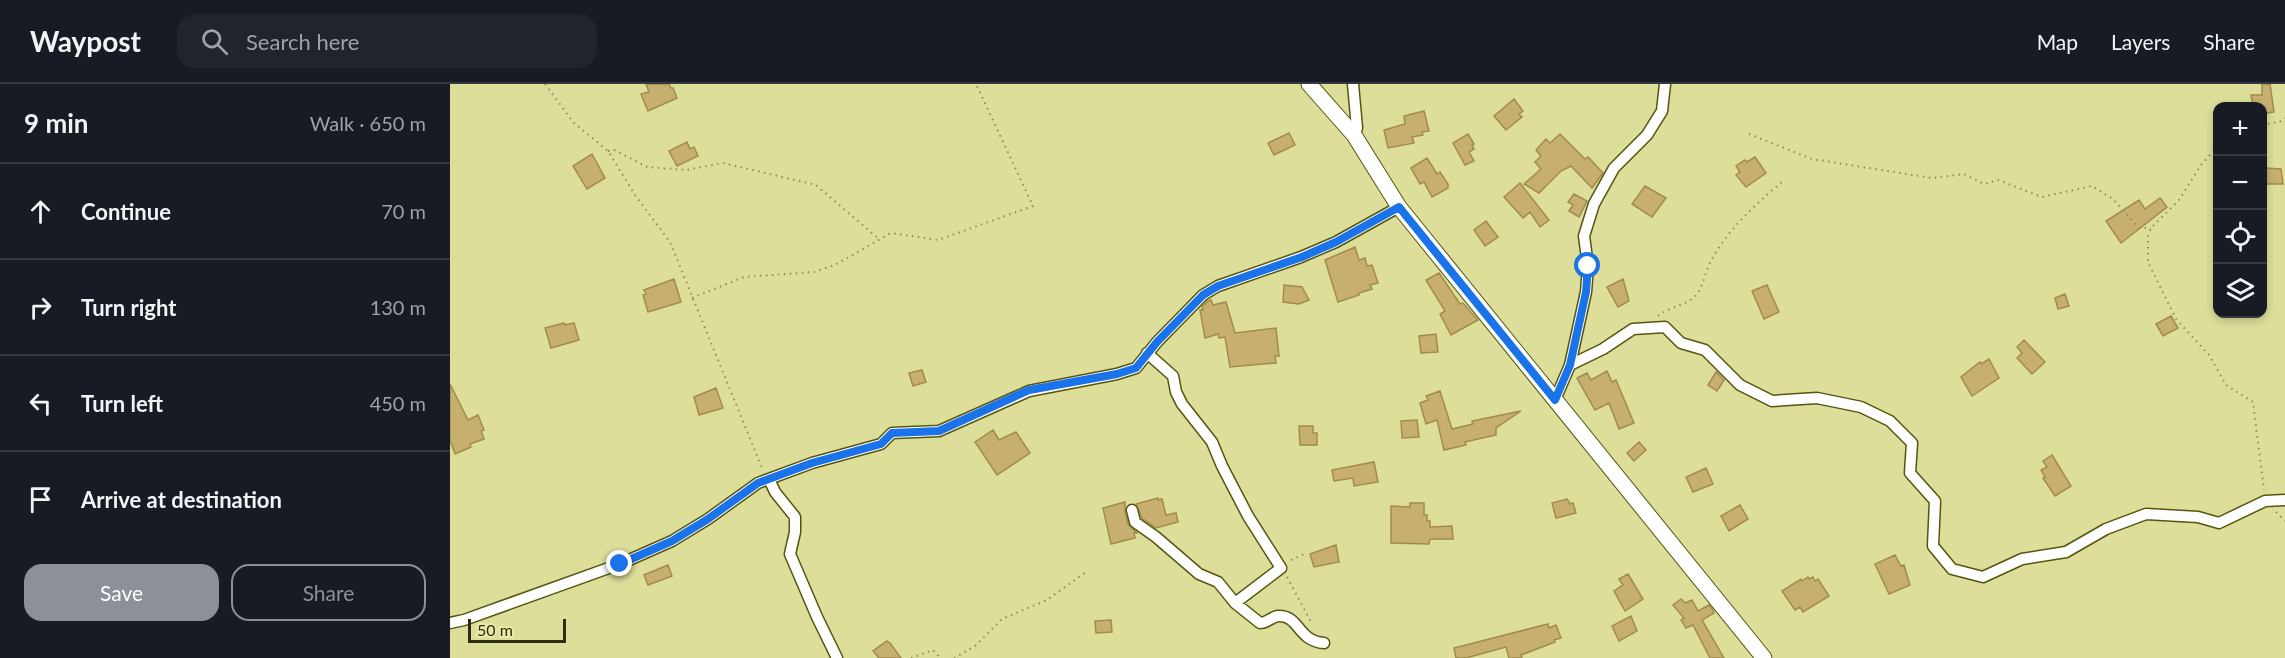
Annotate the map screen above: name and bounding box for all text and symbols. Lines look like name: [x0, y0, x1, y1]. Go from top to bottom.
search box: [177, 14, 597, 68]
text: Waypost: [30, 24, 141, 58]
icon: search: [198, 25, 231, 58]
text: Search here: [246, 28, 359, 55]
text: Map: [2037, 29, 2078, 54]
text: Layers: [2111, 29, 2170, 54]
text: Share: [2203, 29, 2255, 54]
map controls: [2213, 102, 2267, 318]
button: +: [2213, 102, 2267, 156]
text: 9 min: [24, 107, 88, 139]
text: Walk · 650 m: [310, 111, 426, 135]
button: −: [2213, 156, 2267, 210]
icon: ahead: [24, 195, 57, 228]
text: Continue: [81, 198, 171, 225]
text: 70 m: [381, 199, 426, 223]
button: locate: [2213, 210, 2267, 264]
route start: [1574, 252, 1600, 278]
button: layers: [2213, 264, 2267, 318]
icon: right: [24, 291, 57, 324]
text: Turn right: [81, 294, 176, 321]
text: 130 m: [370, 295, 426, 319]
icon: left: [24, 387, 57, 420]
text: Turn left: [81, 390, 163, 417]
text: 450 m: [370, 391, 426, 415]
icon: arrive: [24, 483, 57, 516]
text: Arrive at destination: [81, 486, 282, 513]
route end: [606, 550, 632, 576]
button: Save: [24, 564, 219, 621]
button: Share: [231, 564, 426, 621]
scale bar: [468, 616, 566, 644]
text: 50 m: [477, 620, 513, 639]

